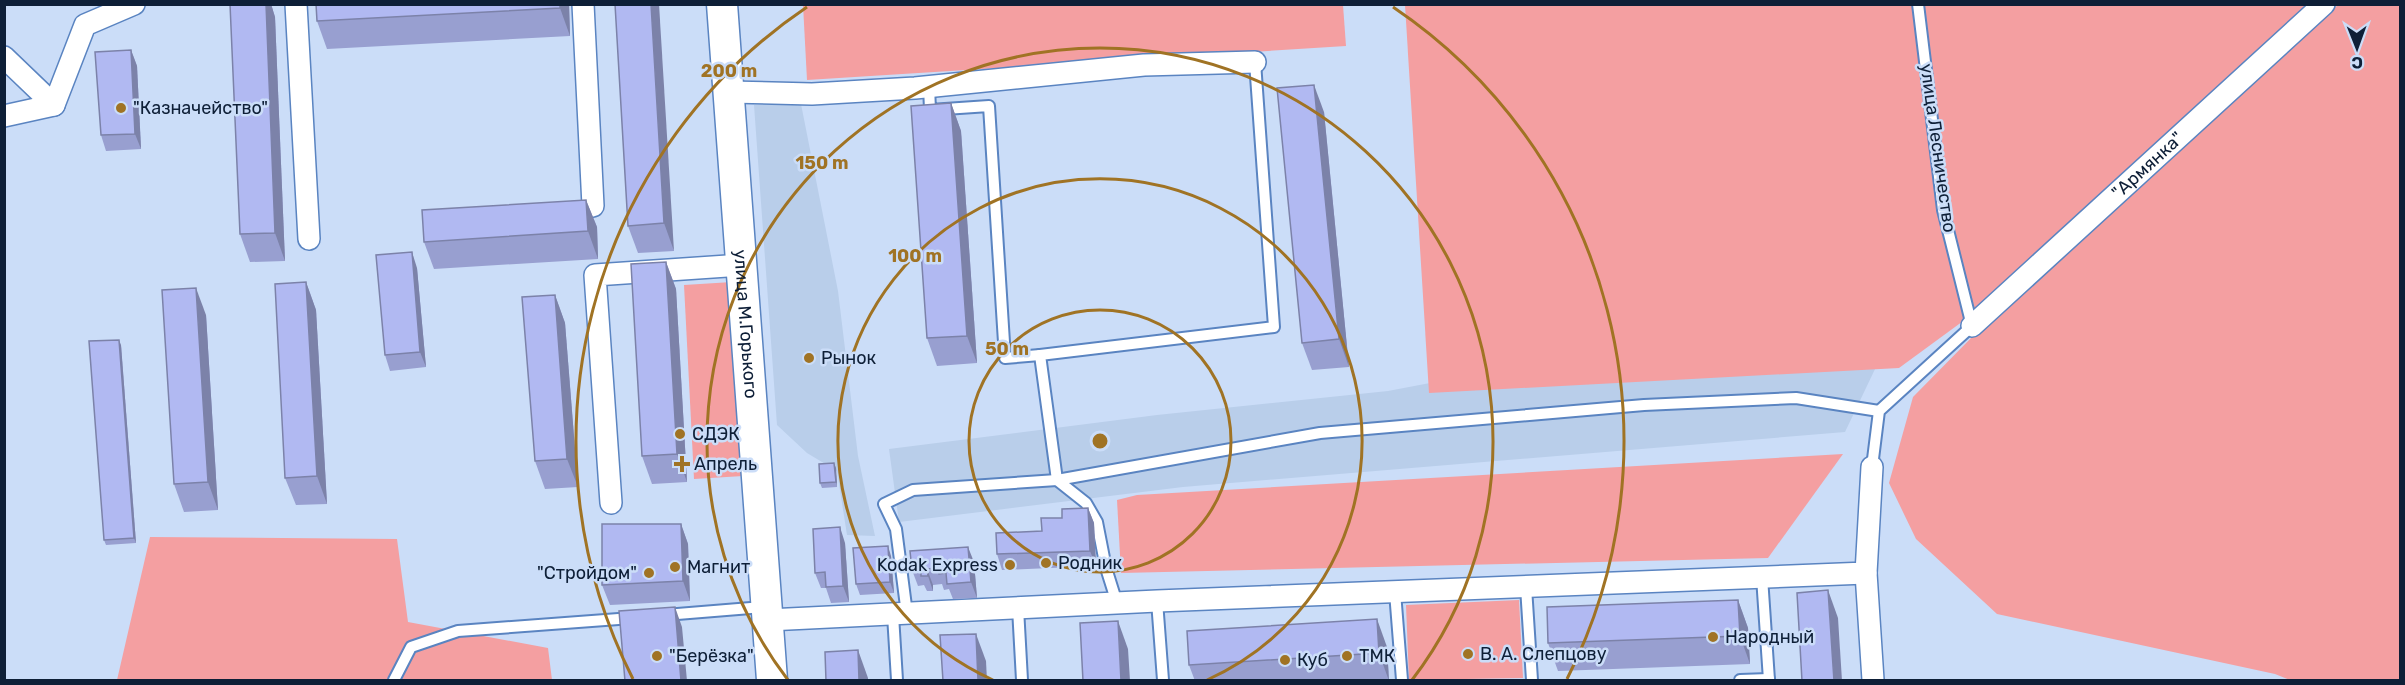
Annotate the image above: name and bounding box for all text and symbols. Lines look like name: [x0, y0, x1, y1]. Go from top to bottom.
north arrow: [2327, 18, 2387, 78]
text: С: [2351, 53, 2363, 72]
text: 200 m: [701, 60, 757, 82]
street label: улица Лесничество: [1915, 62, 1961, 234]
place label: "Казначейство": [133, 97, 268, 119]
marker: "Казначейство": [114, 101, 128, 115]
street label: "Армянка": [2107, 127, 2188, 203]
text: 150 m: [795, 152, 849, 174]
text: 100 m: [888, 245, 942, 267]
street label: улица М.Горького: [729, 249, 762, 400]
text: 50 m: [985, 338, 1029, 360]
place label: Рынок: [821, 347, 877, 369]
marker: Рынок: [802, 351, 816, 365]
place label: СДЭК: [692, 423, 740, 445]
marker: СДЭК: [673, 427, 687, 441]
centre of rings: [1090, 431, 1110, 451]
place label: Апрель: [694, 453, 757, 475]
marker: Апрель: [675, 457, 689, 471]
place label: Родник: [1058, 552, 1123, 574]
place label: Kodak Express: [877, 554, 998, 576]
place label: Магнит: [687, 556, 750, 578]
marker: Родник: [1039, 556, 1053, 570]
marker: Kodak Express: [1003, 558, 1017, 572]
marker: Магнит: [668, 560, 682, 574]
place label: "Стройдом": [537, 562, 637, 584]
marker: "Стройдом": [642, 566, 656, 580]
place label: Народный: [1725, 626, 1814, 648]
marker: Народный: [1706, 630, 1720, 644]
place label: В. А. Слепцову: [1480, 643, 1607, 665]
place label: "Берёзка": [669, 645, 754, 667]
place label: ТМК: [1359, 645, 1395, 667]
marker: В. А. Слепцову: [1461, 647, 1475, 661]
marker: "Берёзка": [650, 649, 664, 663]
place label: Куб: [1297, 649, 1328, 671]
marker: ТМК: [1340, 649, 1354, 663]
marker: Куб: [1278, 653, 1292, 667]

